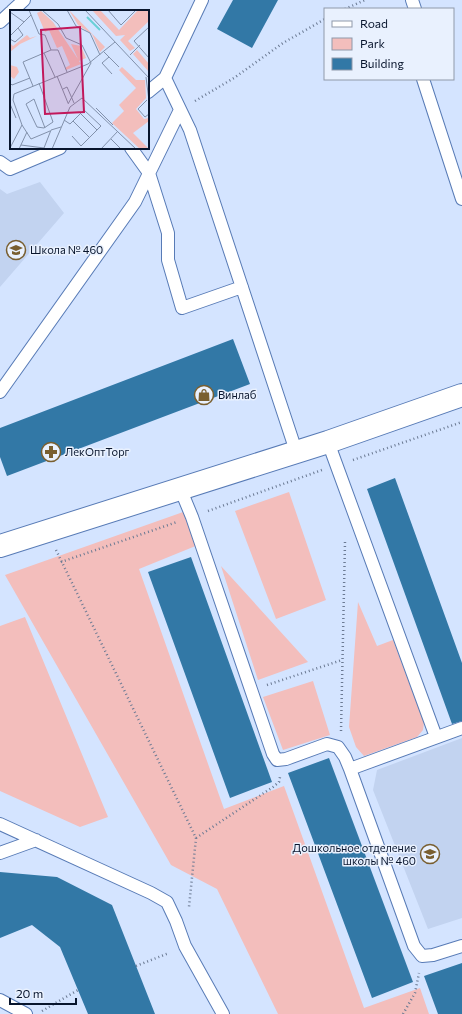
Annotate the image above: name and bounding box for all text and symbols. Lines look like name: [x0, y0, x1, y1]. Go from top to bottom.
legend: [324, 8, 454, 80]
inset map: [10, 10, 149, 149]
text: Road: [360, 16, 388, 30]
text: Park: [360, 36, 386, 50]
text: Building: [360, 56, 404, 70]
school or university icon: Школа № 460: [5, 239, 27, 261]
place label: Школа № 460: [30, 243, 103, 256]
shop icon: Винлаб: [193, 384, 215, 406]
place label: Винлаб: [218, 388, 257, 401]
pharmacy icon: ЛекОптТорг: [40, 441, 62, 463]
place label: ЛекОптТорг: [65, 445, 130, 458]
place label: Дошкольное отделение школы № 460: [293, 841, 416, 867]
school or university icon: Дошкольное отделение школы № 460: [419, 843, 441, 865]
scale bar: [10, 980, 76, 1006]
text: 20 m: [16, 986, 43, 1000]

